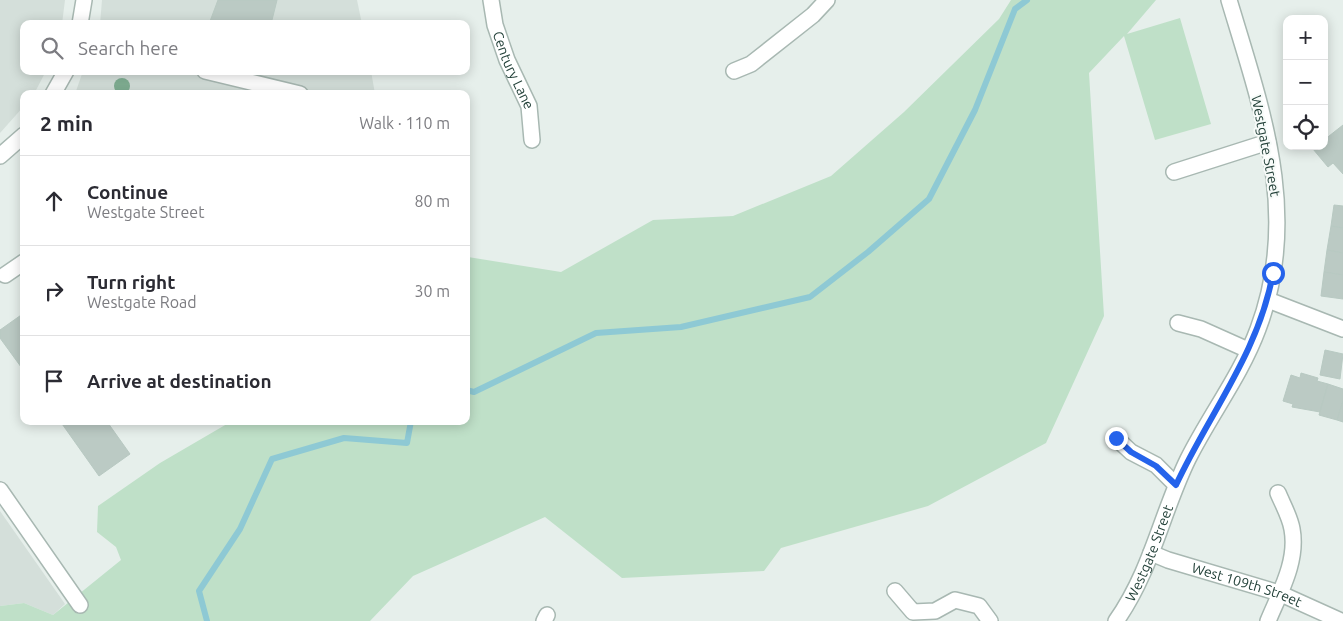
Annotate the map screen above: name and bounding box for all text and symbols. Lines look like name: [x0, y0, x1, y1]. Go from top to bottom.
map controls: [1283, 15, 1328, 150]
button: +: [1283, 15, 1328, 60]
search box: [20, 20, 470, 75]
street label: Century Lane: [490, 29, 537, 112]
icon: search: [38, 34, 66, 62]
text: Search here: [78, 37, 178, 59]
button: −: [1283, 60, 1328, 105]
street label: Westgate Street: [1248, 94, 1284, 198]
button: locate: [1283, 105, 1328, 150]
text: 2 min: [40, 111, 93, 135]
text: Walk · 110 m: [359, 114, 450, 132]
text: Continue: [87, 181, 168, 203]
icon: ahead: [40, 187, 68, 215]
text: 80 m: [414, 192, 450, 210]
text: Westgate Street: [87, 203, 204, 221]
route start: [1262, 262, 1285, 285]
text: Turn right: [87, 271, 175, 293]
icon: right: [40, 277, 68, 305]
text: 30 m: [414, 282, 450, 300]
text: Westgate Road: [87, 293, 197, 311]
icon: arrive: [40, 367, 68, 395]
text: Arrive at destination: [87, 370, 272, 392]
route end: [1105, 427, 1128, 450]
street label: Westgate Street: [1122, 502, 1176, 604]
street label: West 109th Street: [1190, 560, 1305, 610]

